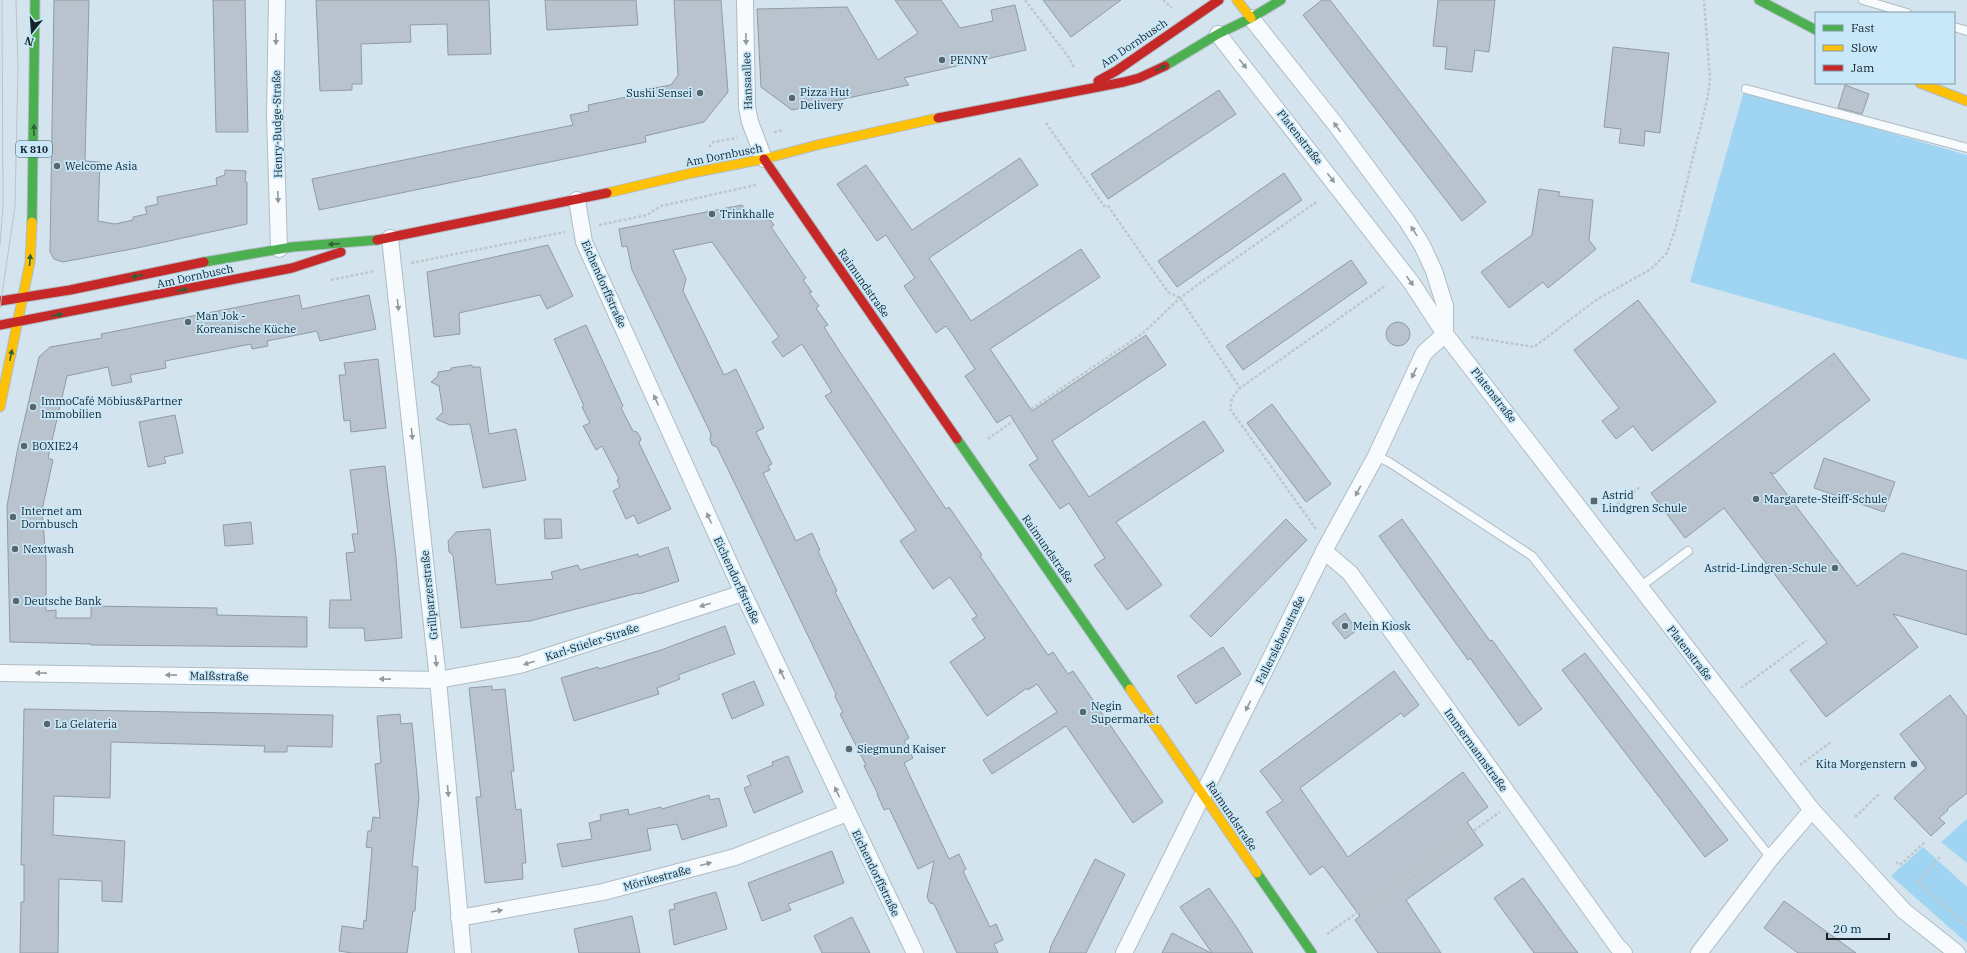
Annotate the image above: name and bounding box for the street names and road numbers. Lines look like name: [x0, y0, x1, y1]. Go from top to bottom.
street label: Am Dornbusch: [1098, 15, 1170, 71]
street label: Hansaallee: [739, 52, 755, 110]
street label: Henry-Budge-Straße: [269, 70, 285, 178]
street label: Platenstraße: [1274, 107, 1326, 167]
road number: K 810: [16, 141, 52, 157]
street label: Am Dornbusch: [685, 141, 764, 169]
street label: Eichendorffstraße: [578, 238, 630, 330]
street label: Raimundstraße: [835, 246, 893, 320]
street label: Am Dornbusch: [156, 261, 235, 291]
street label: Platenstraße: [1468, 365, 1520, 425]
street label: Raimundstraße: [1019, 512, 1077, 586]
street label: Eichendorffstraße: [711, 534, 763, 626]
street label: Grillparzerstraße: [417, 549, 441, 640]
street label: Fallerslebenstraße: [1252, 593, 1308, 687]
street label: Karl-Stieler-Straße: [543, 620, 641, 664]
street label: Platenstraße: [1664, 623, 1716, 683]
street label: Malßstraße: [189, 668, 249, 684]
street label: Immermannstraße: [1441, 706, 1511, 794]
street label: Raimundstraße: [1204, 779, 1260, 854]
street label: Eichendorffstraße: [849, 827, 903, 919]
street label: Mörikestraße: [622, 862, 692, 894]

